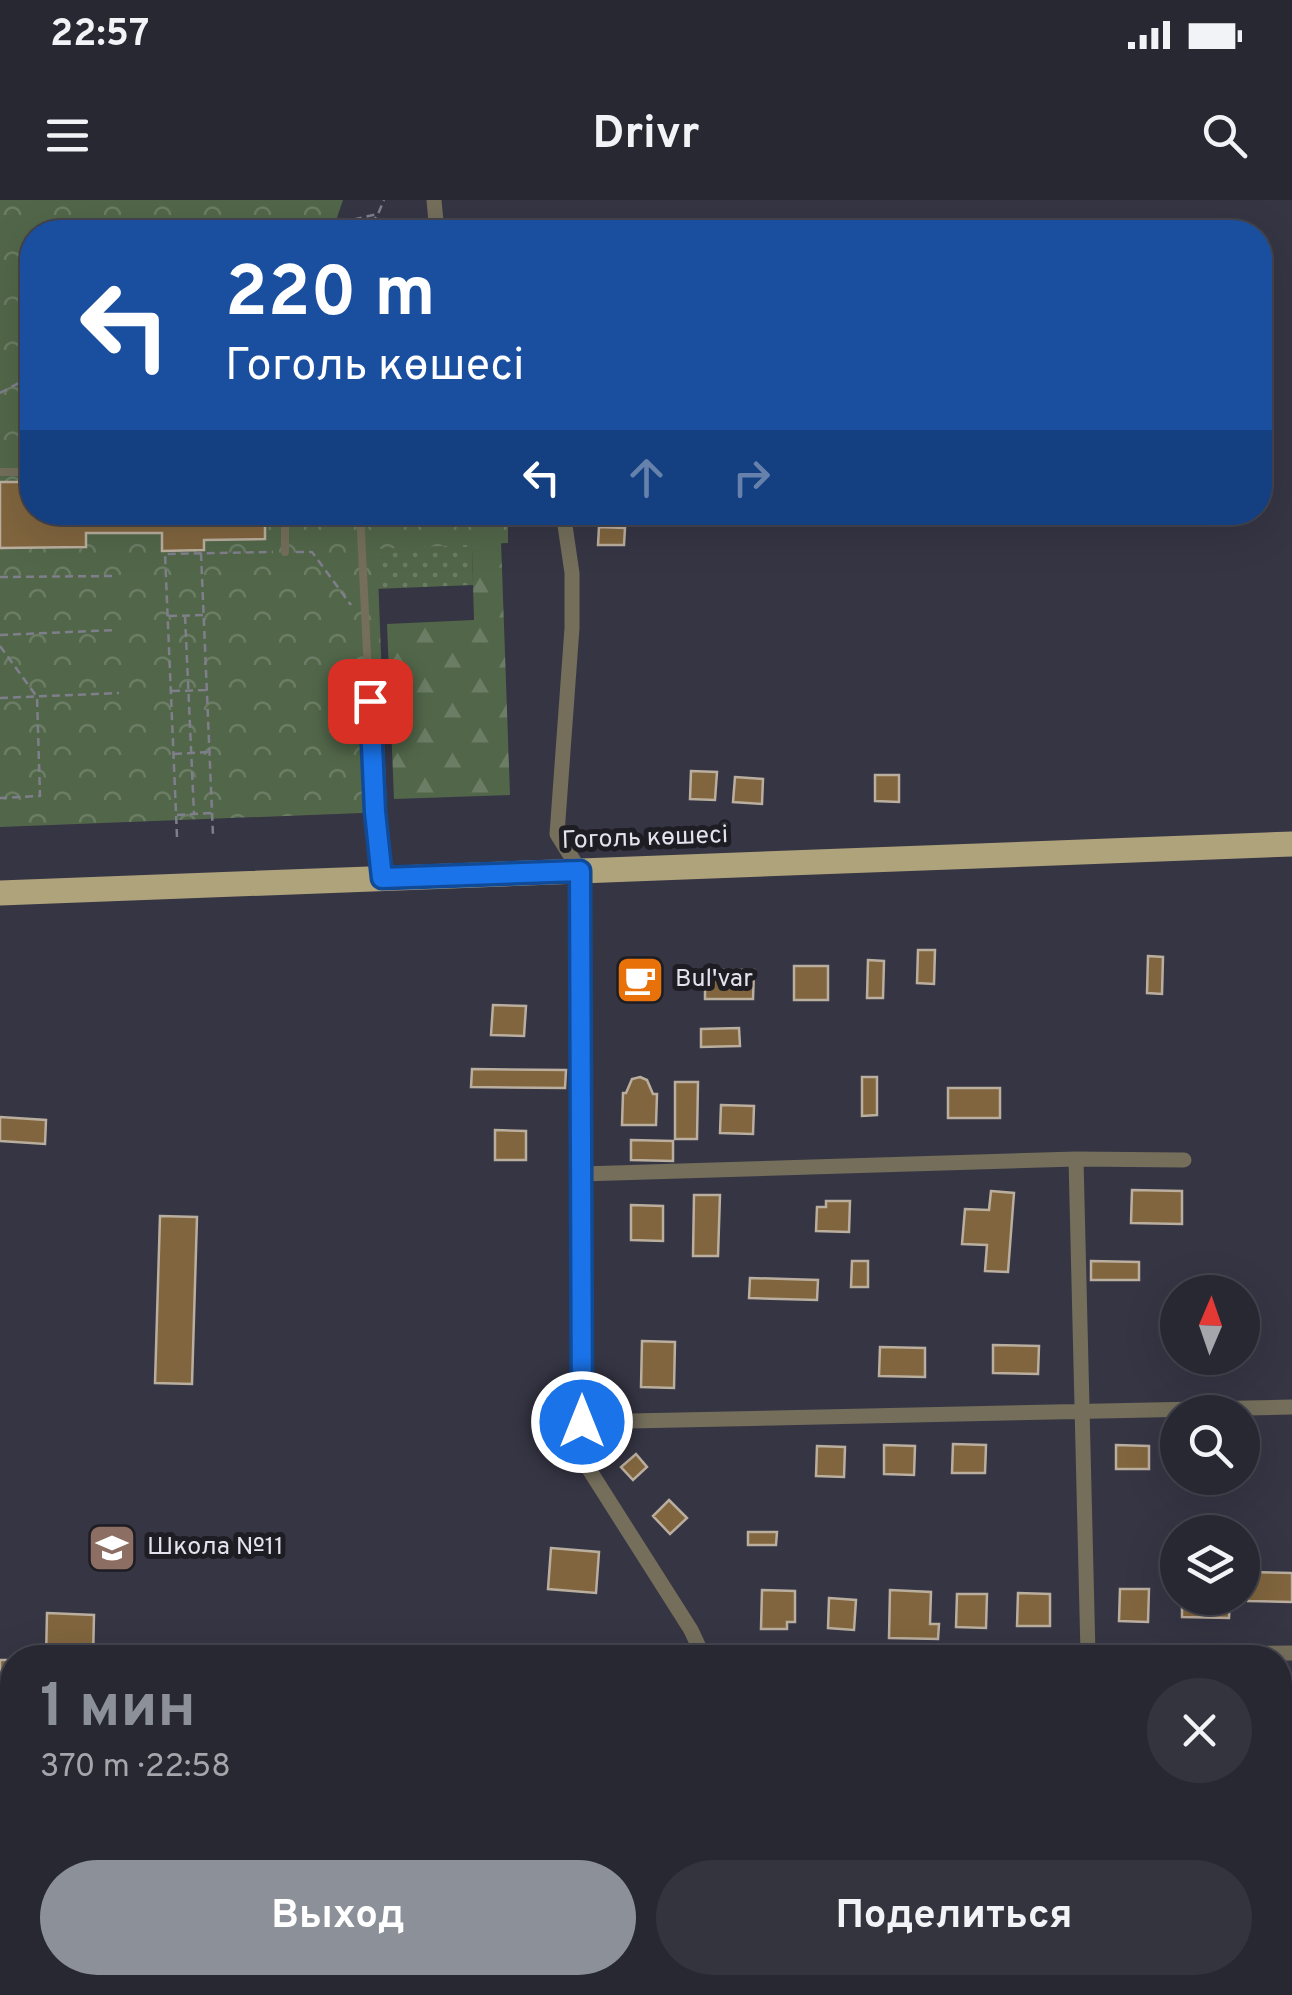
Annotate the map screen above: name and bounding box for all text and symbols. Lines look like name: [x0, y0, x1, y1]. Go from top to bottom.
text: 22:57: [50, 11, 149, 60]
text: Drivr: [592, 107, 700, 164]
icon: menu: [40, 108, 95, 163]
icon: search: [1197, 108, 1252, 163]
text: 220 m: [225, 252, 435, 341]
icon: left: [60, 260, 190, 390]
text: Гоголь көшесі: [225, 339, 524, 396]
icon: left: [514, 450, 569, 505]
icon: ahead: [619, 450, 674, 505]
icon: right: [724, 450, 779, 505]
pin: [328, 659, 413, 744]
icon: arrive: [343, 674, 398, 729]
street label: Гоголь көшесі: [561, 820, 729, 858]
cafe icon: Bul'var: [614, 954, 666, 1006]
place label: Bul'var: [675, 964, 753, 996]
north arrow: [1160, 1275, 1260, 1375]
map controls: [1160, 1275, 1260, 1615]
position arrow: [530, 1370, 634, 1474]
button: search: [1160, 1395, 1260, 1495]
button: layers: [1160, 1515, 1260, 1615]
school or university icon: Школа №11: [86, 1522, 138, 1574]
place label: Школа №11: [147, 1532, 284, 1564]
text: 1 мин: [40, 1672, 196, 1748]
button: close: [1147, 1678, 1252, 1783]
text: 370 m · 22:58: [40, 1748, 231, 1788]
button: Выход: [40, 1860, 636, 1975]
button: Поделиться: [656, 1860, 1252, 1975]

